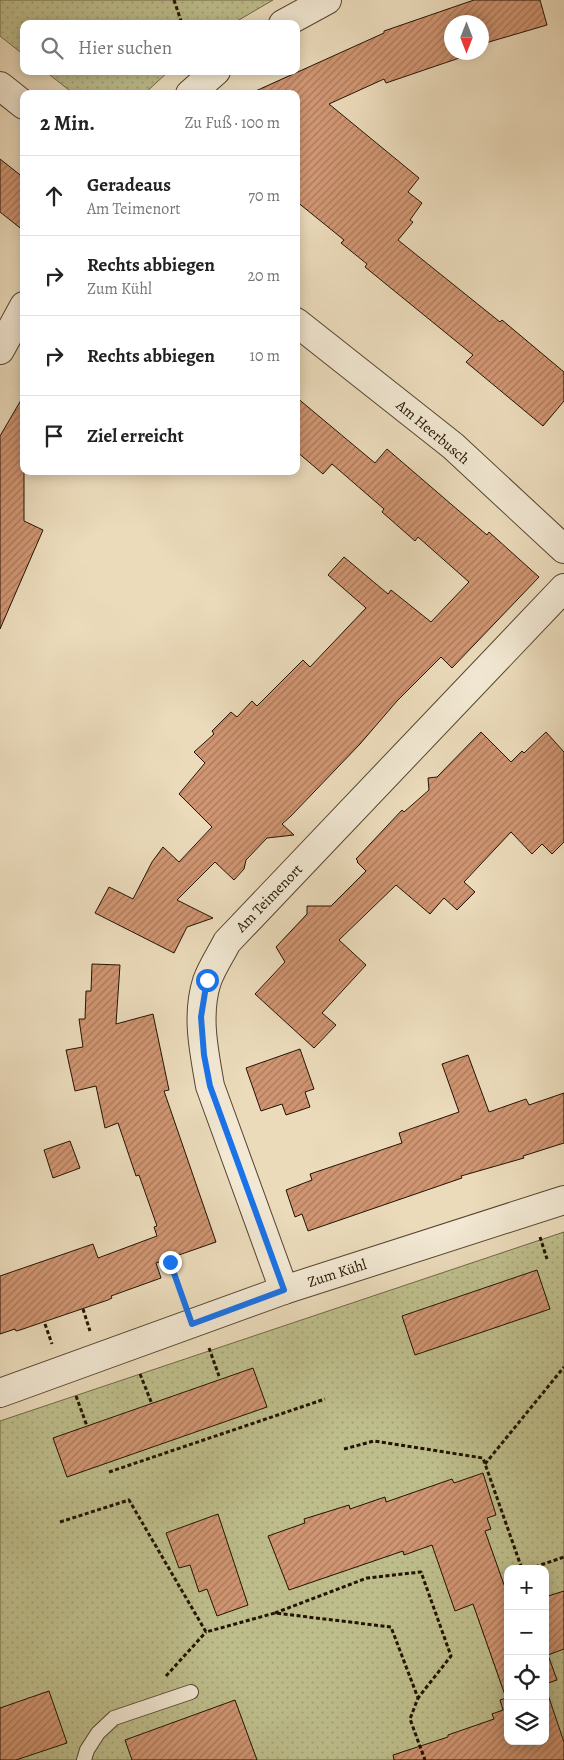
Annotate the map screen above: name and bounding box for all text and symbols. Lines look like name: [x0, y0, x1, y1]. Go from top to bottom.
north arrow: [444, 15, 489, 60]
search box: [20, 20, 300, 75]
icon: search: [38, 34, 66, 62]
text: Hier suchen: [78, 35, 172, 61]
text: 2 Min.: [40, 109, 95, 137]
text: Zu Fuß · 100 m: [184, 112, 280, 134]
text: Geradeaus: [87, 172, 171, 198]
icon: ahead: [40, 182, 68, 210]
text: 70 m: [248, 185, 280, 207]
text: Am Teimenort: [87, 198, 181, 220]
text: Rechts abbiegen: [87, 252, 215, 278]
icon: right: [40, 262, 68, 290]
text: 20 m: [247, 265, 280, 287]
text: Zum Kühl: [87, 278, 152, 300]
icon: right: [40, 342, 68, 370]
text: Rechts abbiegen: [87, 343, 215, 369]
text: 10 m: [250, 345, 280, 367]
street label: Am Heerbusch: [391, 395, 474, 469]
icon: arrive: [40, 422, 68, 450]
text: Ziel erreicht: [87, 423, 184, 449]
street label: Am Teimenort: [231, 859, 307, 937]
route start: [196, 969, 219, 992]
route end: [159, 1251, 182, 1274]
street label: Zum Kühl: [305, 1254, 369, 1292]
map controls: [504, 1565, 549, 1745]
button: +: [504, 1565, 549, 1610]
button: −: [504, 1610, 549, 1655]
button: locate: [504, 1655, 549, 1700]
button: layers: [504, 1700, 549, 1745]

